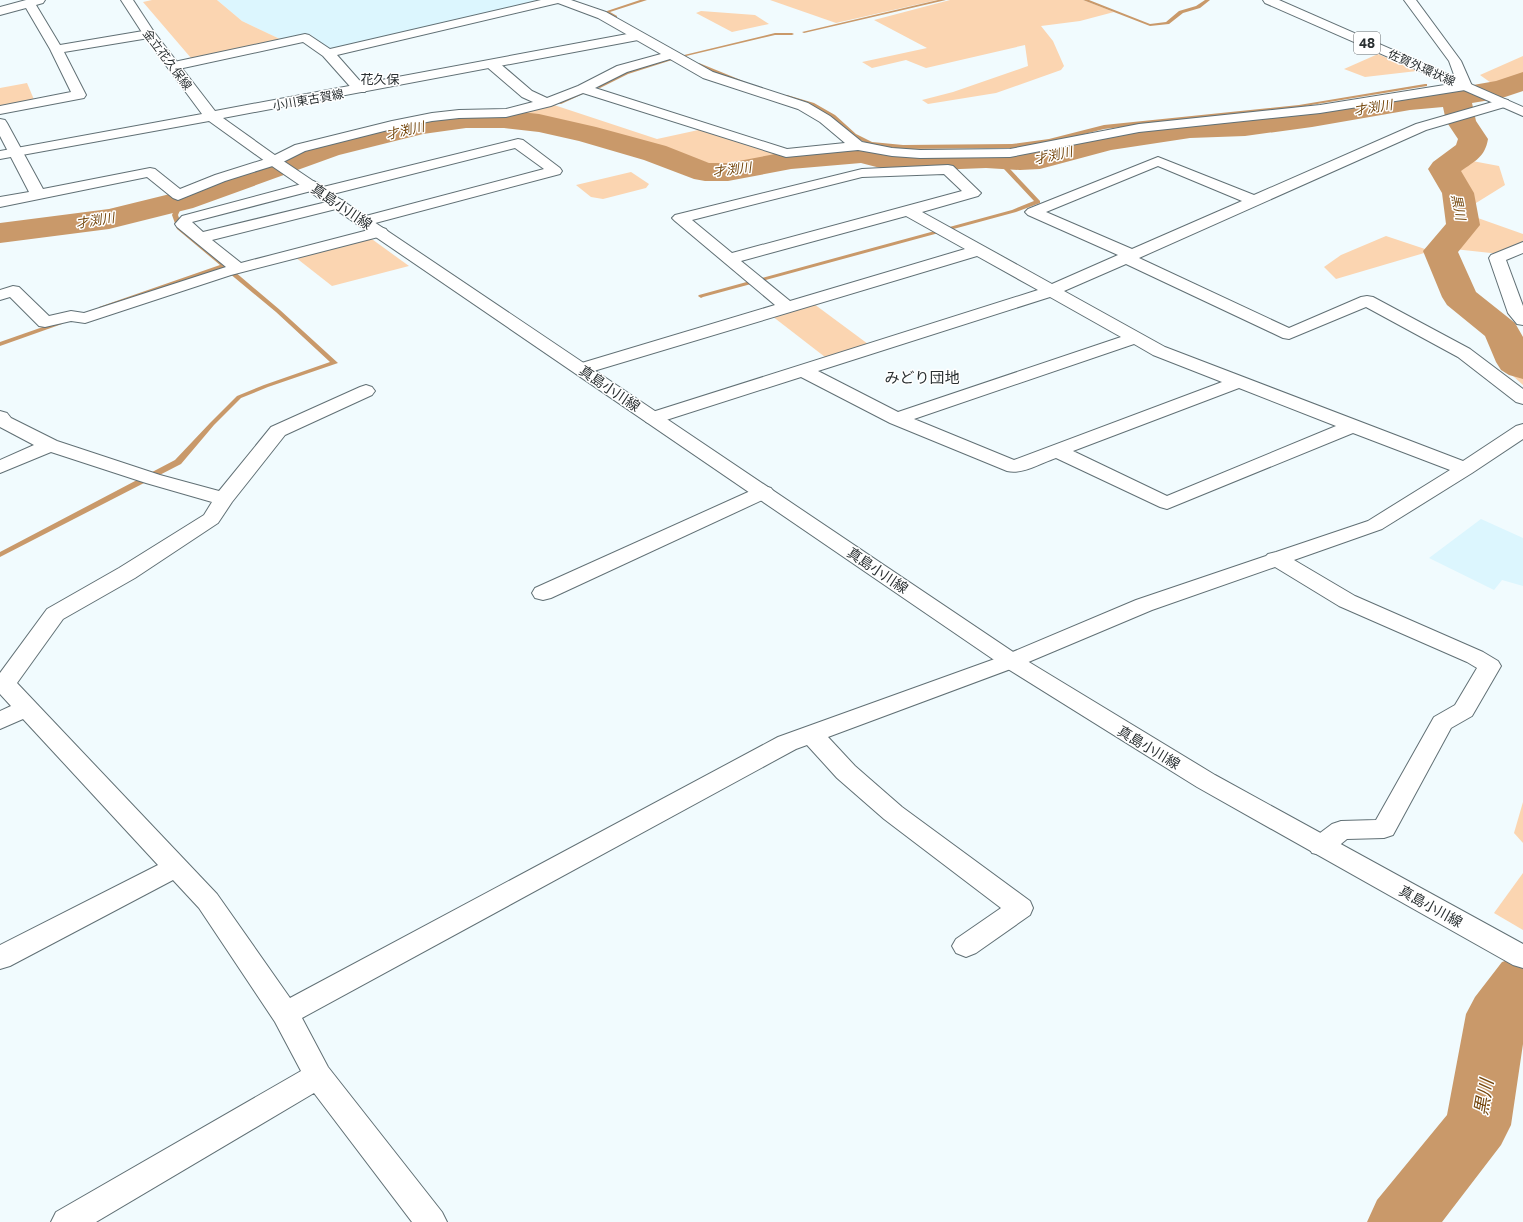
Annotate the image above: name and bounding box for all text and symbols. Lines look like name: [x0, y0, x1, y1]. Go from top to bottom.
street label: 金立花久保線: [141, 26, 195, 92]
road number: 48: [1354, 32, 1380, 54]
street label: 佐賀外環状線: [1386, 46, 1458, 88]
district label: 花久保: [360, 71, 400, 87]
street label: 小川東古賀線: [271, 86, 345, 112]
water label: 才渕川: [1352, 96, 1395, 118]
water label: 才渕川: [384, 117, 428, 142]
water label: 才渕川: [1032, 143, 1076, 167]
water label: 才渕川: [712, 158, 754, 179]
street label: 真島小川線: [308, 179, 376, 233]
water label: 黒川: [1449, 193, 1470, 223]
water label: 才渕川: [74, 209, 117, 231]
street label: 真島小川線: [576, 361, 644, 415]
district label: みどり団地: [884, 368, 960, 386]
street label: 真島小川線: [844, 543, 912, 597]
street label: 真島小川線: [1115, 722, 1183, 772]
street label: 真島小川線: [1396, 882, 1466, 930]
water label: 黒川: [1469, 1075, 1497, 1117]

